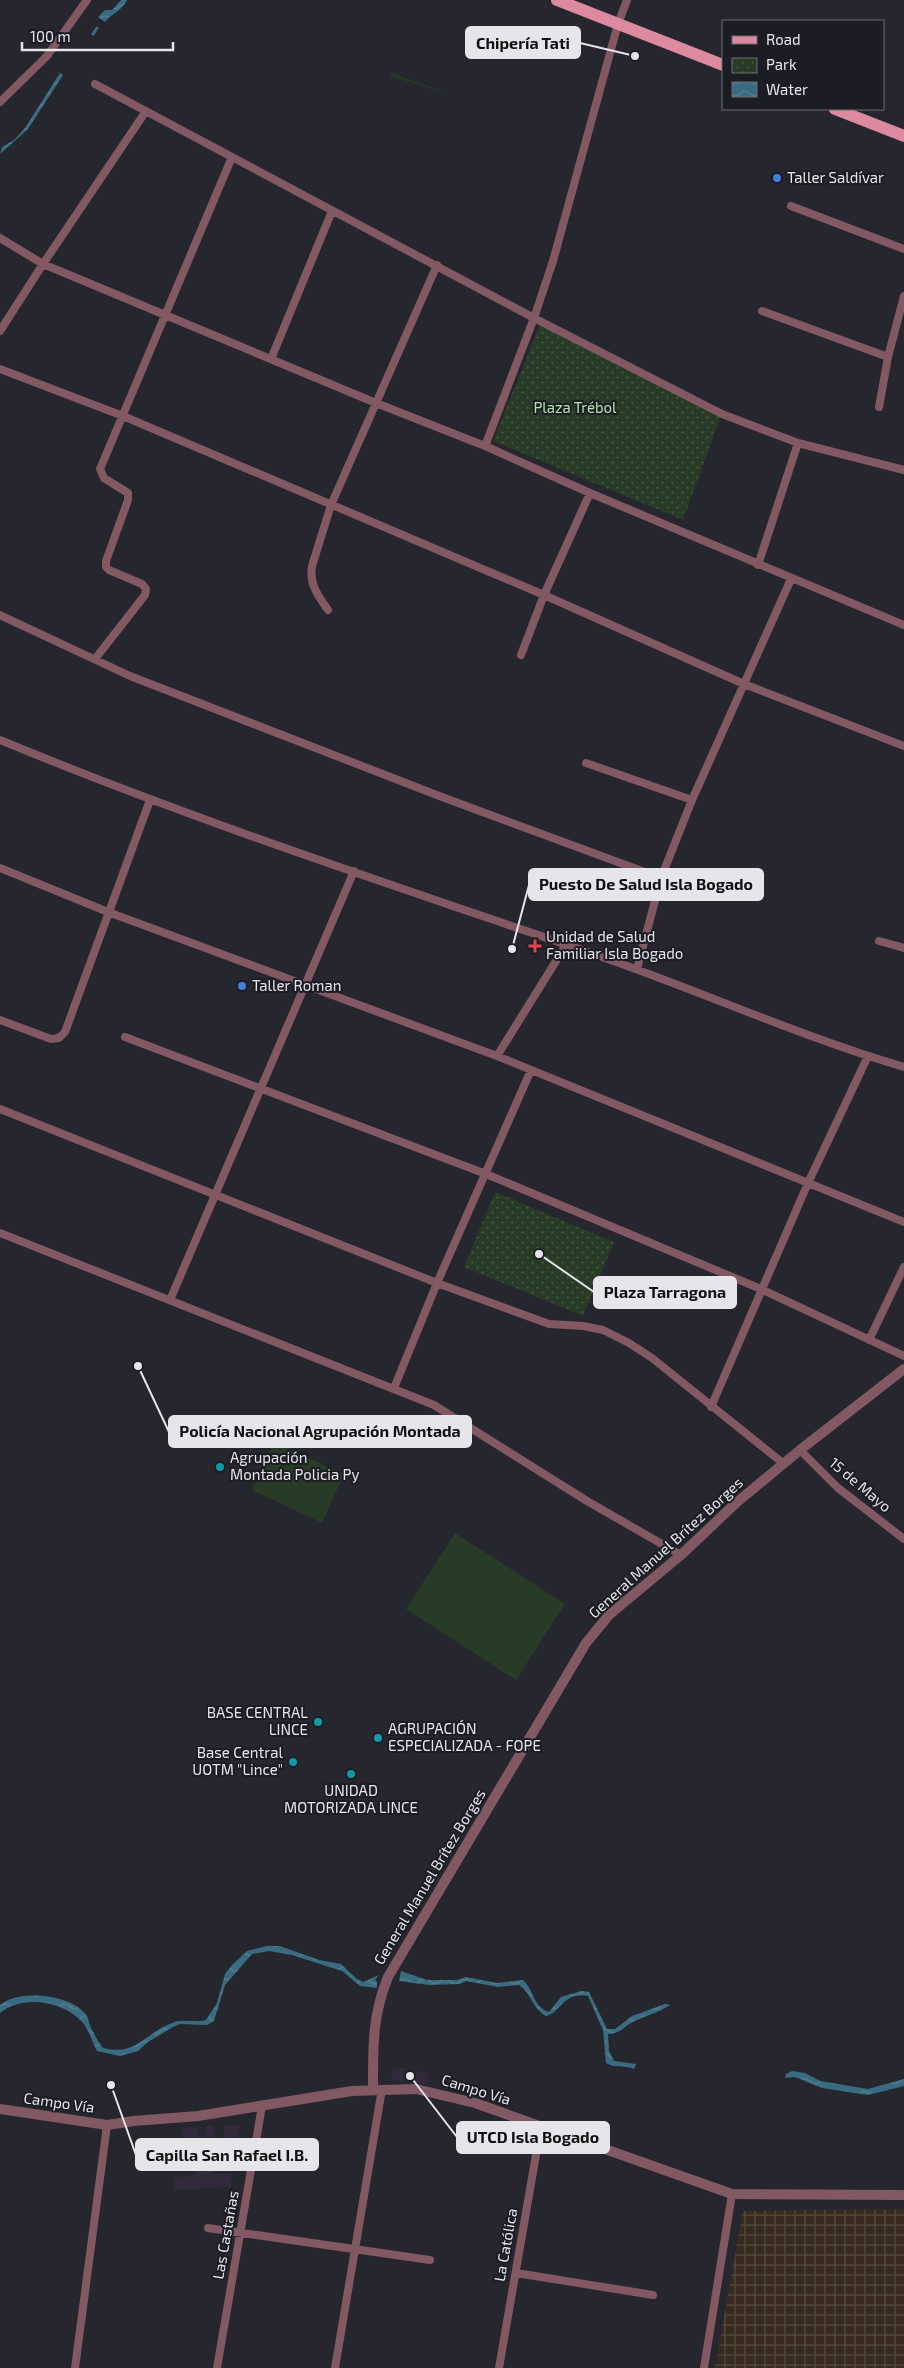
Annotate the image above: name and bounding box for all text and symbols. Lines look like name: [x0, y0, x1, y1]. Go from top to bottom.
scale bar: [22, 20, 174, 52]
legend: [722, 20, 884, 110]
text: 100 m: [30, 27, 71, 45]
callout: Chipería Tati: [466, 27, 580, 58]
text: Road: [766, 30, 801, 48]
text: Chipería Tati: [476, 33, 570, 52]
text: Park: [766, 55, 797, 73]
text: Water: [766, 80, 808, 98]
place label: Taller Saldívar: [787, 168, 884, 186]
marker: Taller Saldívar: [771, 172, 783, 184]
park label: Plaza Trébol: [533, 398, 617, 416]
callout: Puesto De Salud Isla Bogado: [529, 869, 763, 900]
text: Puesto De Salud Isla Bogado: [539, 874, 753, 893]
place label: Unidad de Salud Familiar Isla Bogado: [546, 927, 683, 962]
marker: Unidad de Salud Familiar Isla Bogado: [528, 939, 542, 953]
place label: Taller Roman: [252, 976, 341, 994]
marker: Taller Roman: [236, 980, 248, 992]
callout: Plaza Tarragona: [594, 1277, 736, 1308]
text: Plaza Tarragona: [604, 1282, 726, 1301]
callout: Policía Nacional Agrupación Montada: [169, 1416, 471, 1447]
text: Policía Nacional Agrupación Montada: [179, 1421, 461, 1440]
place label: Agrupación Montada Policia Py: [230, 1448, 359, 1483]
street label: 15 de Mayo: [826, 1453, 895, 1515]
marker: Agrupación Montada Policia Py: [214, 1461, 226, 1473]
street label: General Manuel Brítez Borges: [584, 1473, 746, 1621]
place label: BASE CENTRAL LINCE: [207, 1703, 308, 1738]
marker: BASE CENTRAL LINCE: [312, 1716, 324, 1728]
place label: AGRUPACIÓN ESPECIALIZADA - FOPE: [388, 1719, 541, 1754]
marker: AGRUPACIÓN ESPECIALIZADA - FOPE: [372, 1732, 384, 1744]
place label: Base Central UOTM "Lince": [192, 1743, 284, 1778]
marker: Base Central UOTM "Lince": [287, 1756, 299, 1768]
marker: UNIDAD MOTORIZADA LINCE: [345, 1768, 357, 1780]
place label: UNIDAD MOTORIZADA LINCE: [284, 1781, 418, 1816]
street label: General Manuel Brítez Borges: [370, 1785, 489, 1968]
street label: Campo Vía: [440, 2070, 513, 2108]
street label: Campo Vía: [23, 2088, 96, 2116]
callout: UTCD Isla Bogado: [457, 2122, 609, 2153]
text: UTCD Isla Bogado: [467, 2127, 599, 2146]
callout: Capilla San Rafael I.B.: [136, 2139, 318, 2170]
text: Capilla San Rafael I.B.: [146, 2145, 308, 2164]
street label: Las Castañas: [208, 2189, 242, 2281]
street label: La Católica: [490, 2207, 520, 2283]

